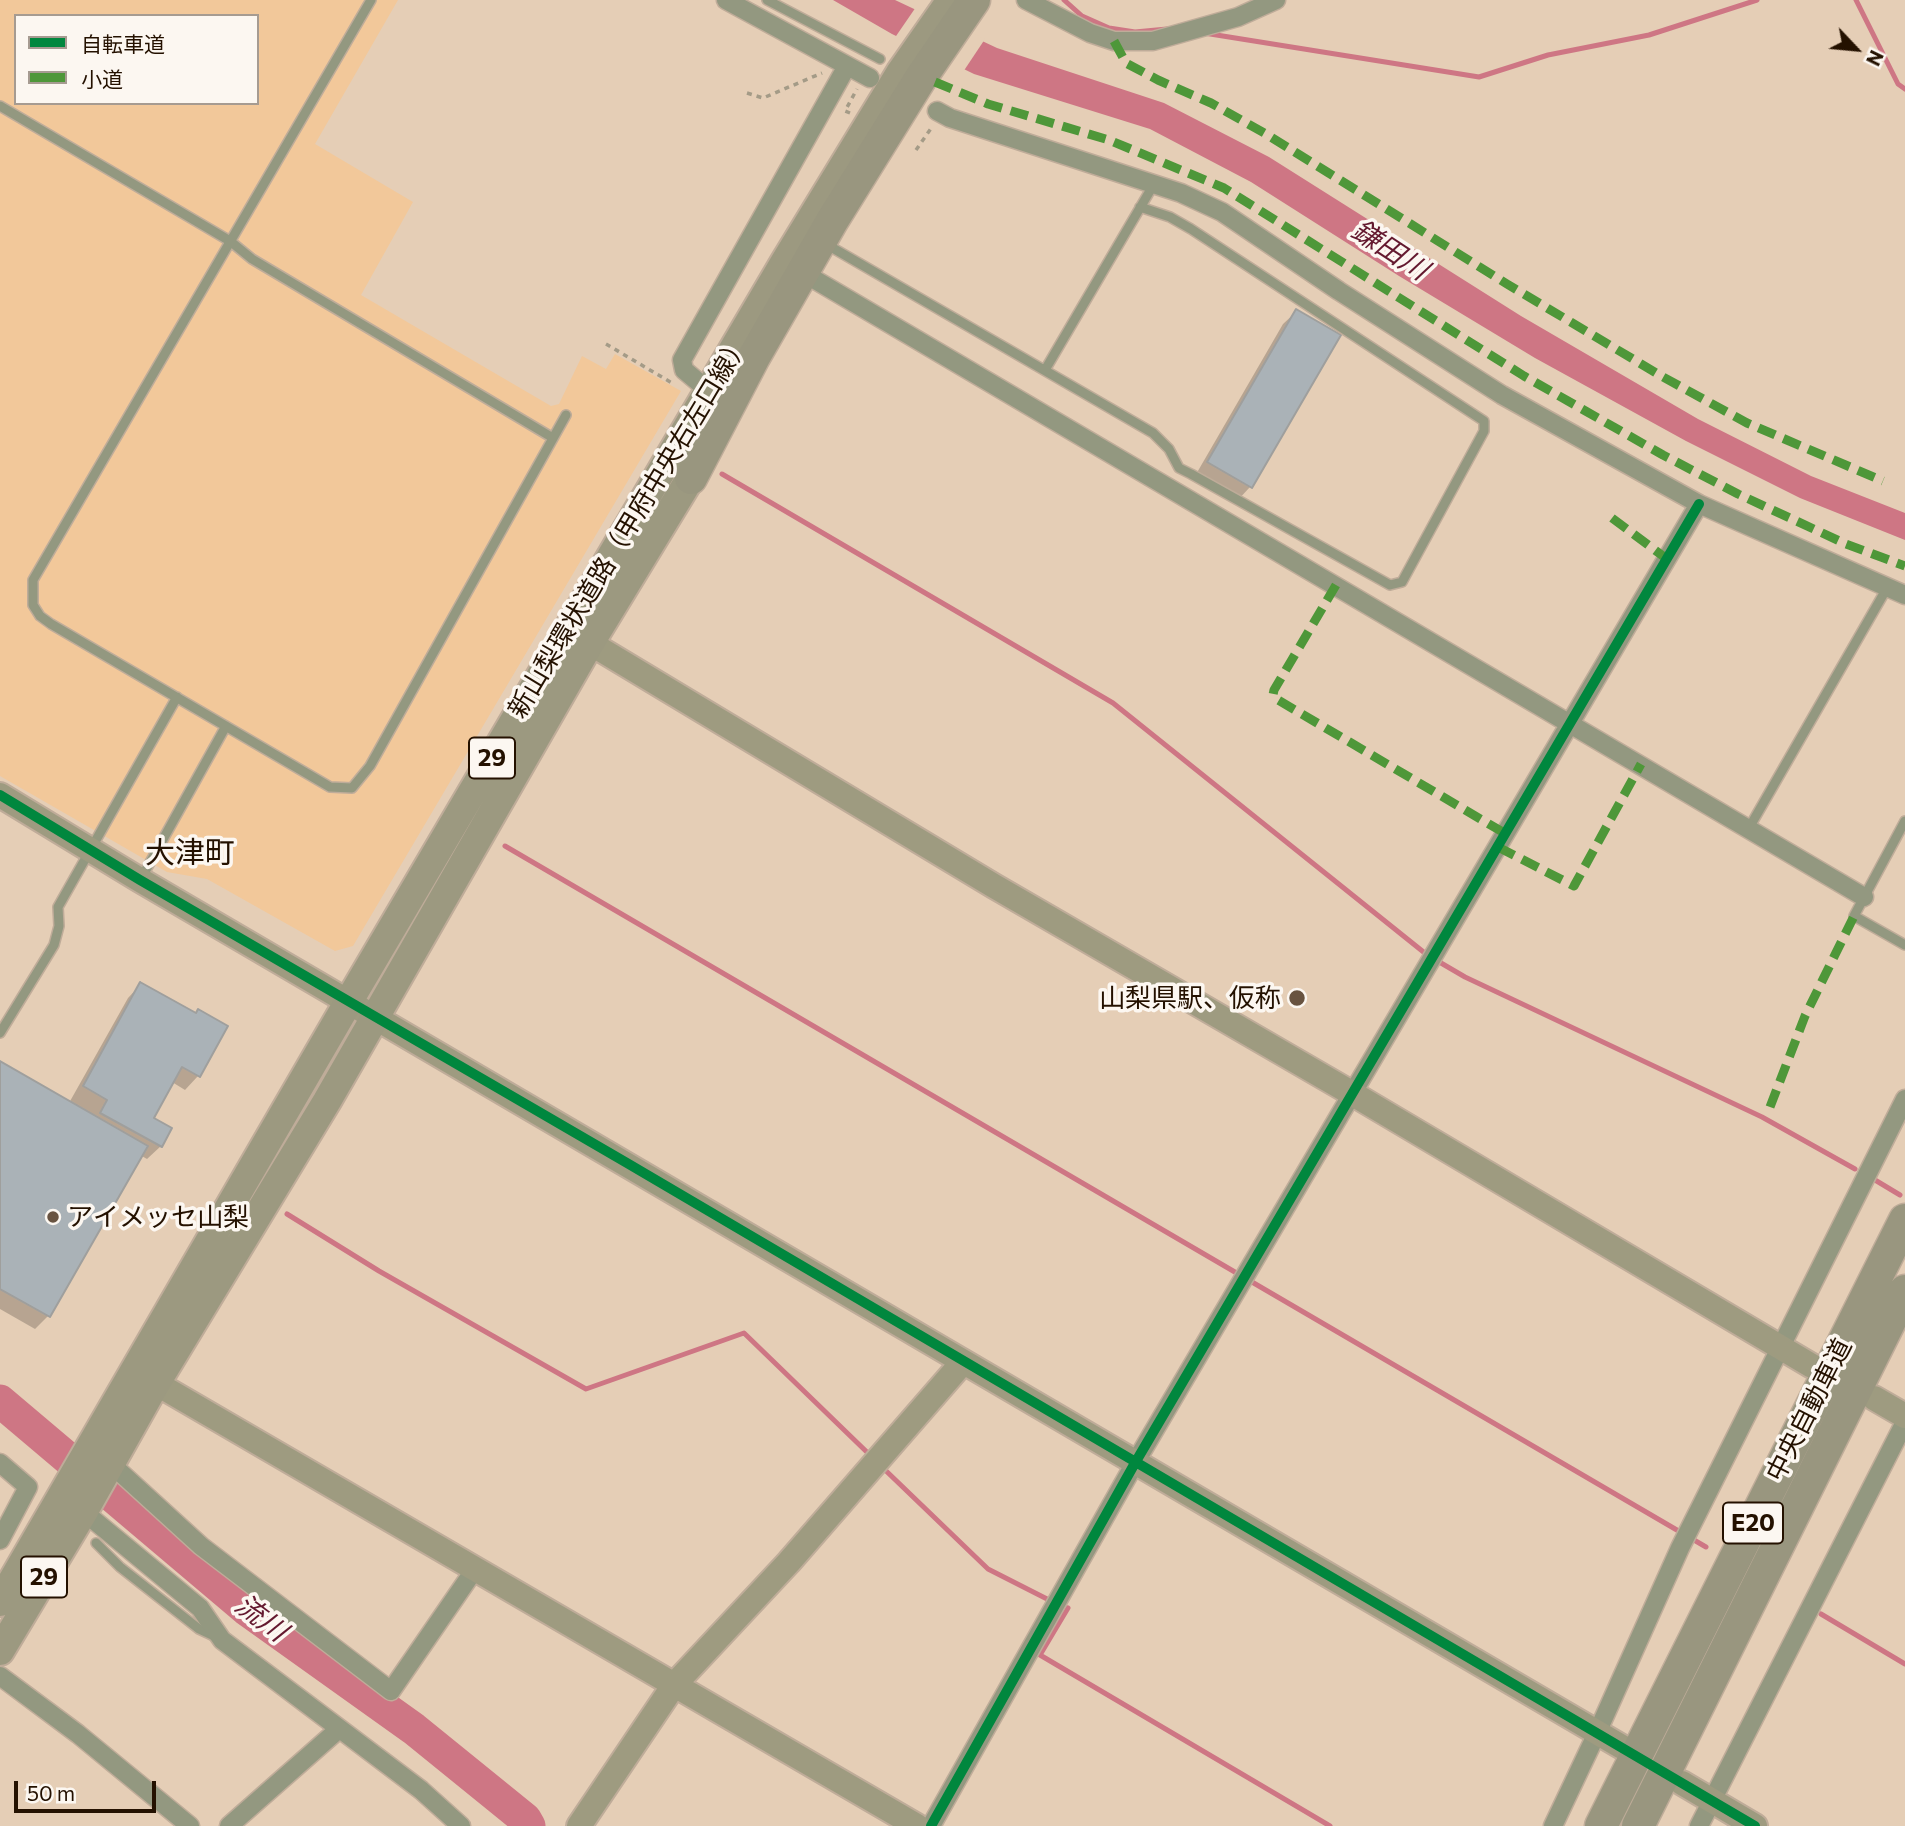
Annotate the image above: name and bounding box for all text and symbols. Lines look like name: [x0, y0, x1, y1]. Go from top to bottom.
legend: [14, 14, 259, 105]
north arrow: [1821, 14, 1891, 84]
text: 自転車道: [81, 31, 165, 56]
text: N: [1862, 47, 1889, 70]
text: 小道: [81, 66, 123, 91]
water label: 鎌田川: [1346, 213, 1434, 287]
street label: 新山梨環状道路（甲府中央右左口線）: [502, 329, 756, 723]
road number: 29: [469, 738, 515, 778]
district label: 大津町: [145, 835, 235, 871]
place label: 山梨県駅、仮称: [1099, 982, 1281, 1014]
marker: 山梨県駅、仮称: [1287, 988, 1307, 1008]
place label: アイメッセ山梨: [67, 1201, 249, 1233]
marker: アイメッセ山梨: [45, 1209, 61, 1225]
street label: 中央自動車道: [1760, 1333, 1858, 1487]
road number: E20: [1723, 1503, 1783, 1544]
road number: 29: [21, 1556, 67, 1597]
water label: 流川: [229, 1588, 293, 1648]
scale bar: [18, 1766, 159, 1810]
text: 50 m: [27, 1780, 75, 1805]

